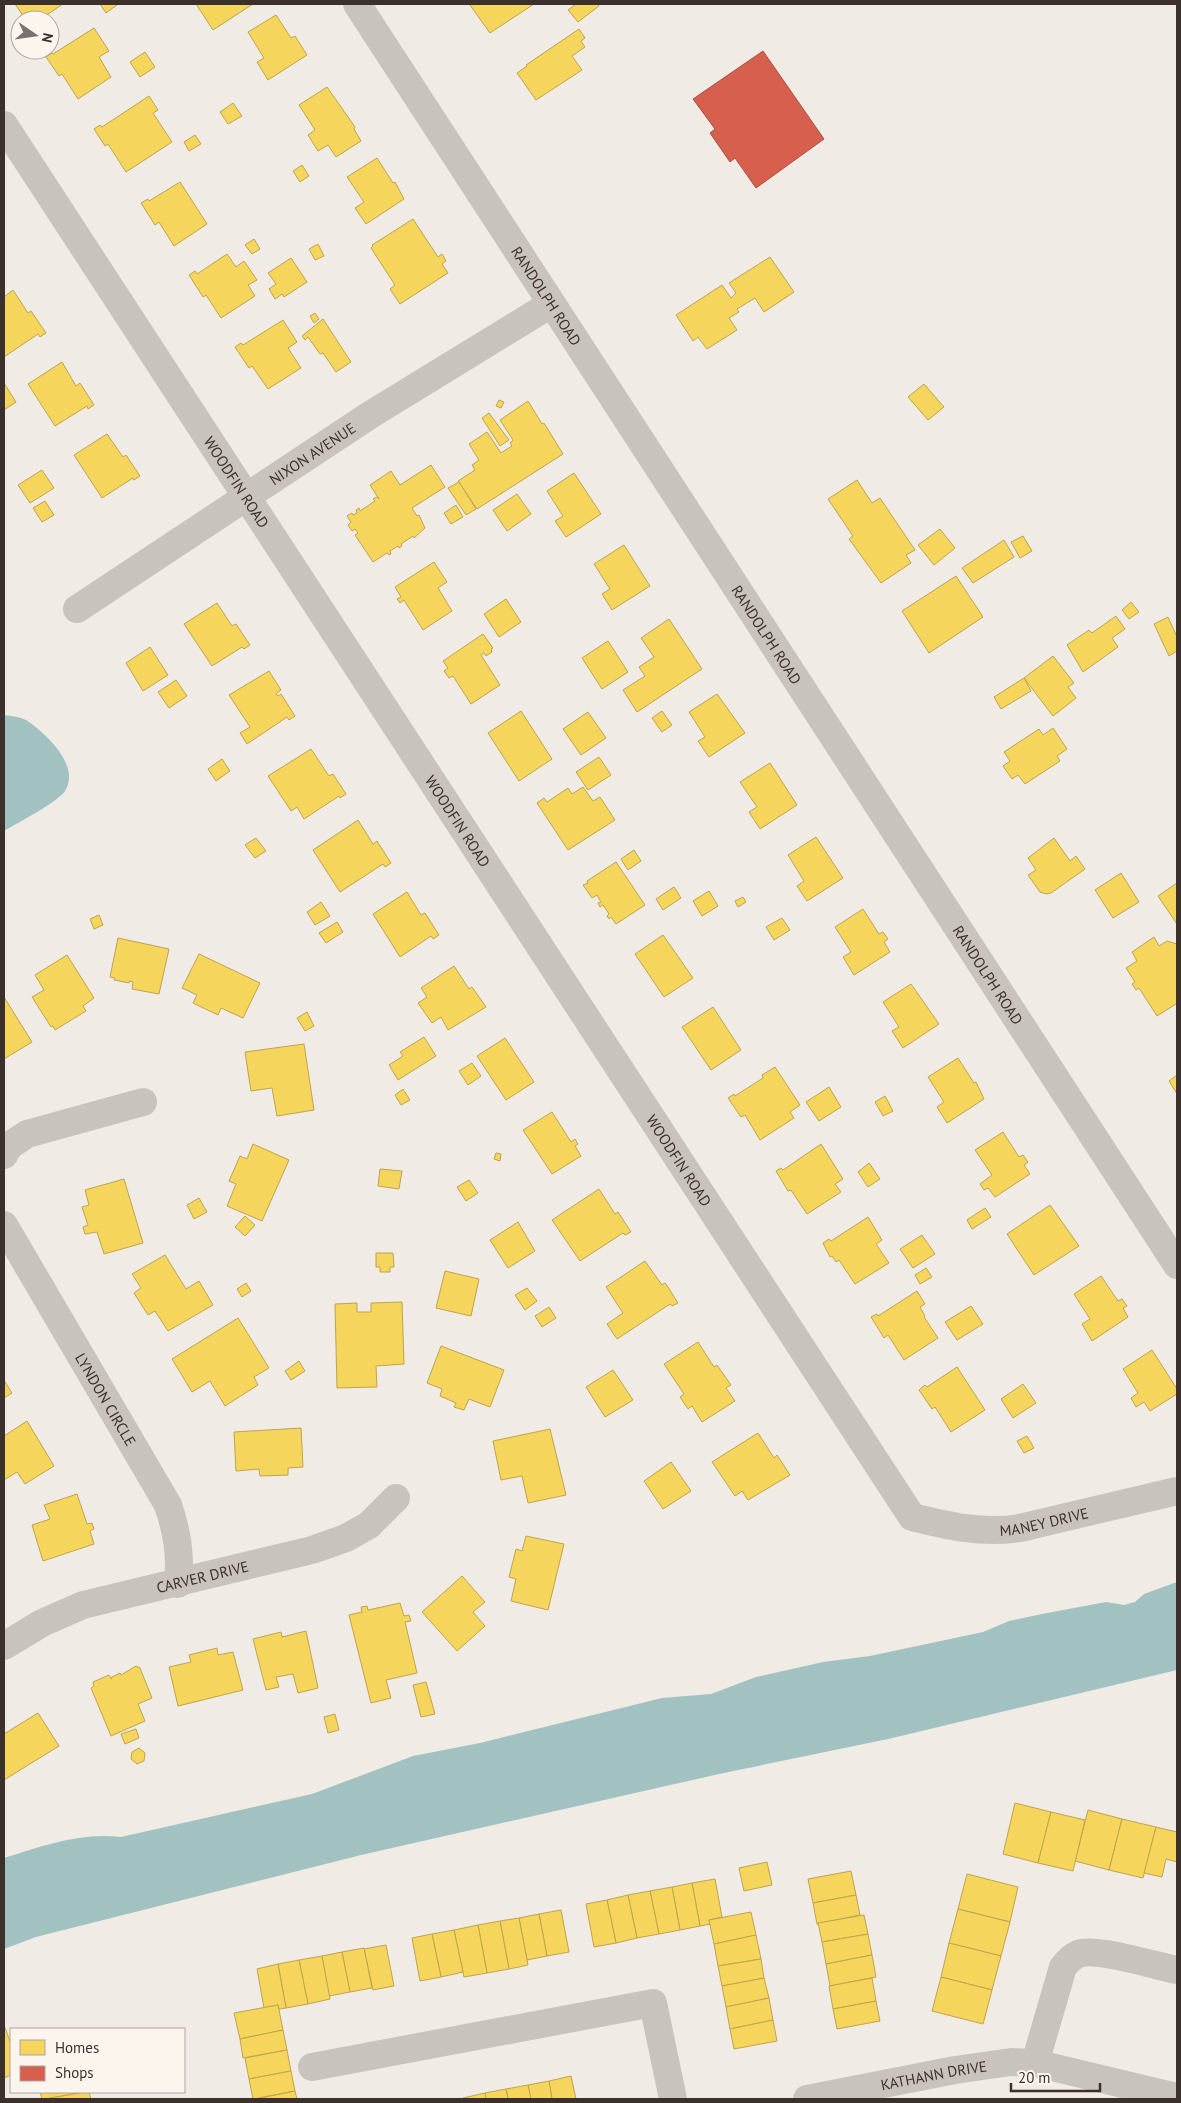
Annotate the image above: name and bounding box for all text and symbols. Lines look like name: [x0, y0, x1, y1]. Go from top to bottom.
north arrow: [10, 10, 60, 60]
text: N: [38, 31, 57, 44]
street label: RANDOLPH ROAD: [508, 243, 586, 349]
street label: NIXON AVENUE: [265, 418, 359, 489]
street label: WOODFIN ROAD: [200, 432, 274, 531]
street label: RANDOLPH ROAD: [728, 581, 806, 688]
street label: WOODFIN ROAD: [421, 772, 495, 870]
street label: RANDOLPH ROAD: [949, 922, 1027, 1028]
street label: WOODFIN ROAD: [643, 1111, 716, 1210]
street label: LYNDON CIRCLE: [71, 1349, 141, 1449]
street label: MANEY DRIVE: [999, 1503, 1090, 1540]
street label: CARVER DRIVE: [154, 1556, 251, 1597]
legend: [10, 2028, 185, 2093]
text: Homes: [55, 2038, 99, 2057]
street label: KATHANN DRIVE: [879, 2056, 988, 2094]
scale bar: [1011, 2060, 1100, 2092]
text: Shops: [55, 2063, 94, 2082]
text: 20 m: [1018, 2068, 1051, 2087]

